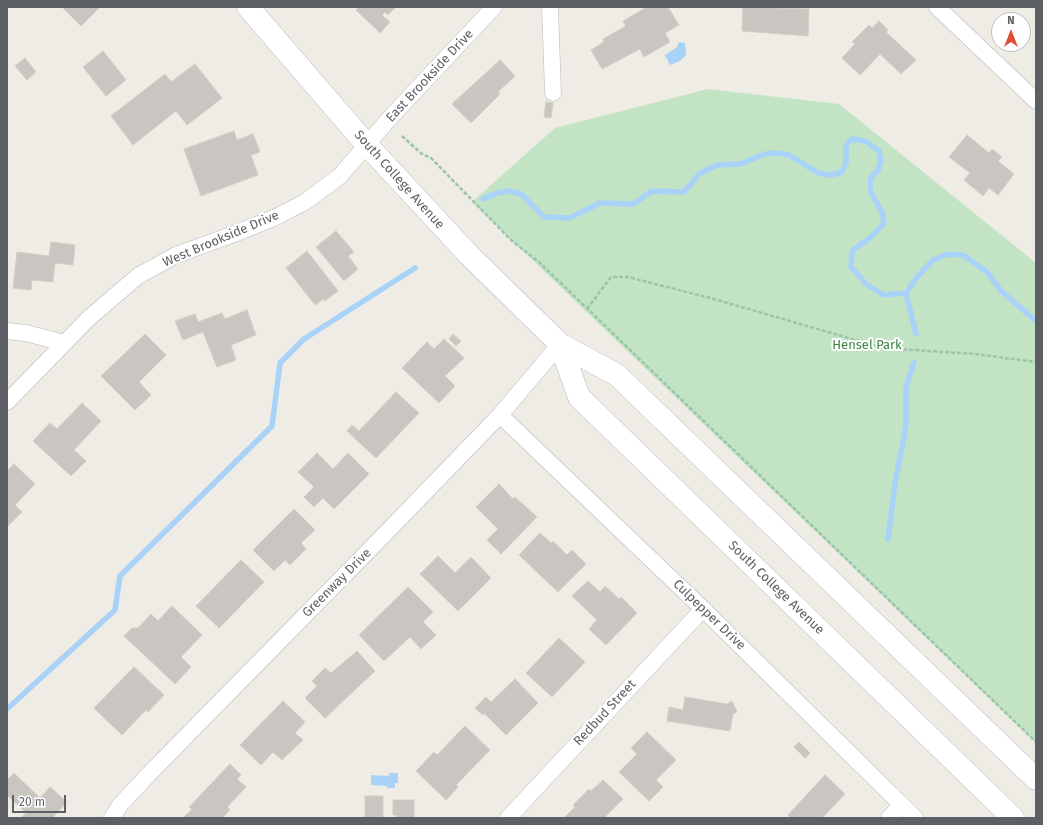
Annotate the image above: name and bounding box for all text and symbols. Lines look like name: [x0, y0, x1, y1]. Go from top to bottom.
north arrow: [991, 12, 1031, 52]
text: N: [1007, 14, 1015, 27]
street label: East Brookside Drive: [383, 27, 477, 125]
street label: South College Avenue: [351, 127, 447, 233]
street label: West Brookside Drive: [161, 207, 281, 271]
park label: Hensel Park: [832, 337, 902, 353]
street label: South College Avenue: [725, 538, 827, 638]
street label: Greenway Drive: [299, 545, 375, 621]
street label: Culpepper Drive: [670, 576, 748, 654]
street label: Redbud Street: [571, 677, 639, 749]
scale bar: [14, 787, 68, 813]
text: 20 m: [19, 795, 45, 809]

